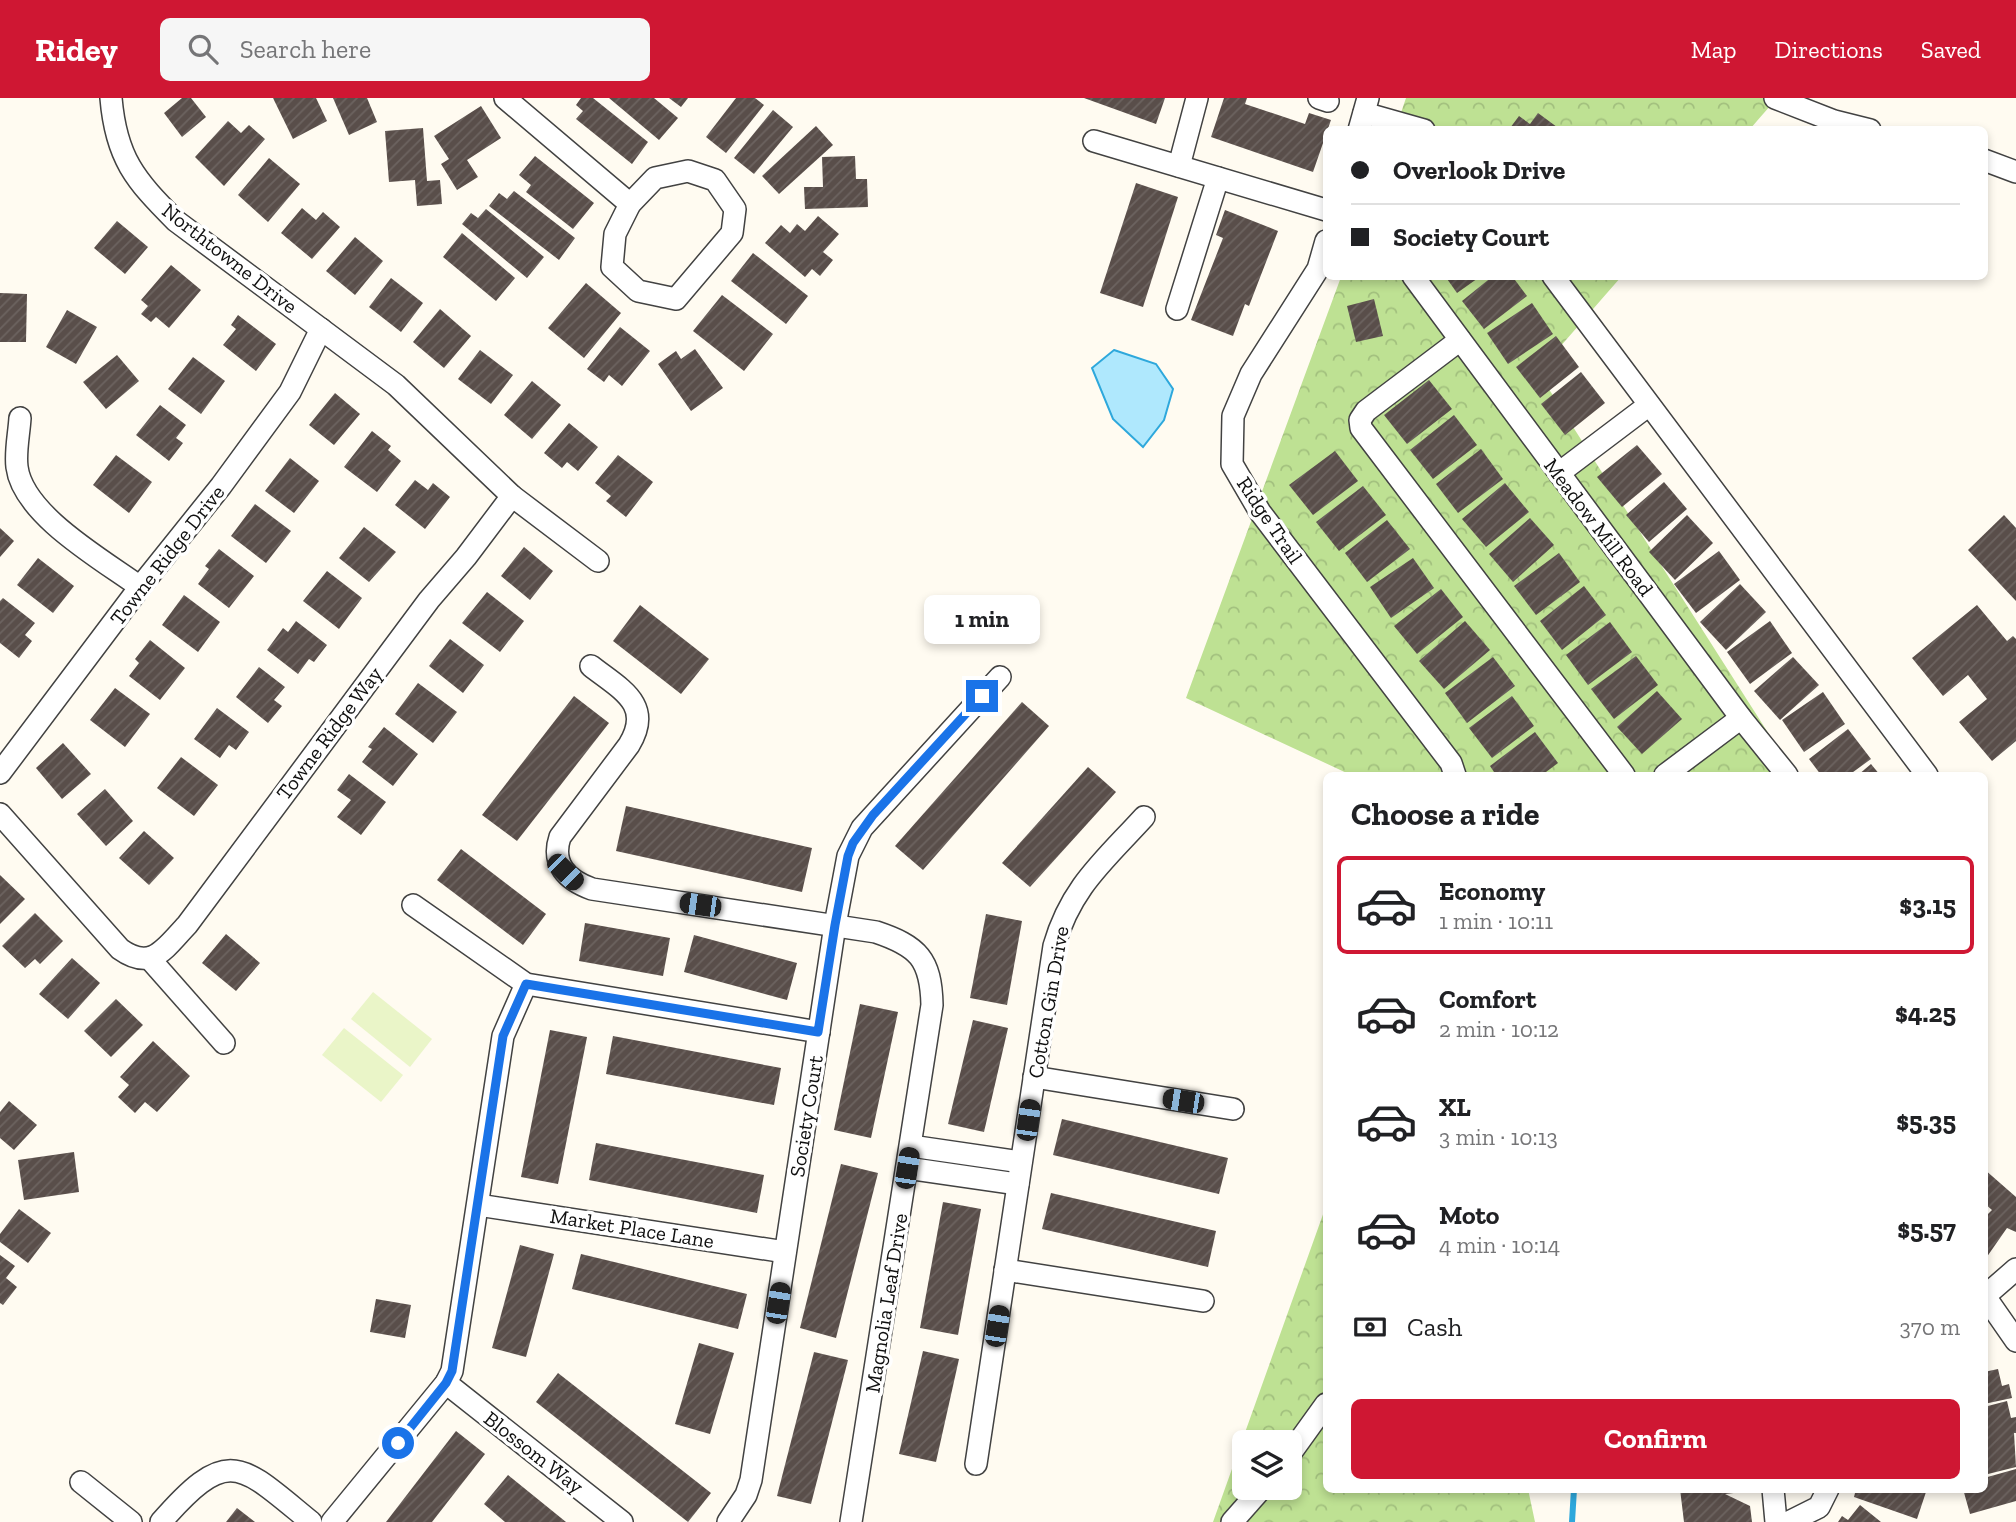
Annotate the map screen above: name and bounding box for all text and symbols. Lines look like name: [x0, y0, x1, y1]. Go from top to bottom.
search box: [160, 18, 650, 81]
text: Ridey: [35, 30, 118, 69]
icon: search: [184, 30, 222, 68]
text: Search here: [240, 33, 371, 65]
text: Map: [1691, 35, 1737, 64]
text: Directions: [1775, 35, 1883, 64]
text: Saved: [1921, 35, 1981, 64]
text: Overlook Drive: [1393, 154, 1565, 186]
street label: Northtowne Drive: [157, 197, 303, 319]
text: Society Court: [1393, 221, 1549, 253]
street label: Meadow Mill Road: [1539, 453, 1659, 601]
street label: Ridge Trail: [1232, 472, 1308, 568]
street label: Towne Ridge Drive: [105, 480, 230, 630]
callout: 1 min: [924, 594, 1040, 644]
text: 1 min: [955, 605, 1009, 633]
street label: Towne Ridge Way: [271, 661, 387, 804]
route end: [966, 680, 998, 712]
text: Choose a ride: [1351, 795, 1539, 833]
car: [543, 850, 588, 894]
icon: car: [1355, 874, 1418, 937]
text: Economy: [1439, 875, 1545, 907]
text: $3.15: [1899, 889, 1956, 921]
car: [678, 892, 723, 918]
text: 1 min · 10:11: [1439, 907, 1553, 935]
street label: Cotton Gin Drive: [1022, 924, 1074, 1080]
icon: car: [1355, 982, 1418, 1045]
text: Comfort: [1439, 983, 1536, 1015]
text: $4.25: [1895, 997, 1956, 1029]
text: 2 min · 10:12: [1439, 1015, 1559, 1043]
street label: Society Court: [784, 1053, 828, 1179]
car: [1161, 1087, 1206, 1115]
icon: car: [1355, 1090, 1418, 1153]
text: XL: [1439, 1091, 1471, 1123]
car: [1015, 1098, 1042, 1142]
text: $5.35: [1896, 1105, 1956, 1137]
text: 3 min · 10:13: [1439, 1123, 1558, 1151]
car: [894, 1146, 921, 1190]
icon: car: [1355, 1198, 1418, 1261]
text: Moto: [1439, 1199, 1499, 1231]
street label: Market Place Lane: [548, 1203, 716, 1253]
street label: Magnolia Leaf Drive: [859, 1211, 913, 1395]
text: $5.57: [1897, 1213, 1956, 1245]
text: 4 min · 10:14: [1439, 1231, 1560, 1259]
car: [765, 1281, 792, 1325]
car: [984, 1304, 1011, 1348]
icon: cash: [1351, 1308, 1389, 1346]
text: Cash: [1407, 1311, 1462, 1343]
text: 370 m: [1900, 1313, 1960, 1341]
button: Confirm: [1351, 1399, 1960, 1479]
street label: Blossom Way: [479, 1405, 589, 1499]
route start: [382, 1427, 414, 1459]
map controls: [1232, 1430, 1302, 1500]
button: layers: [1232, 1430, 1302, 1500]

